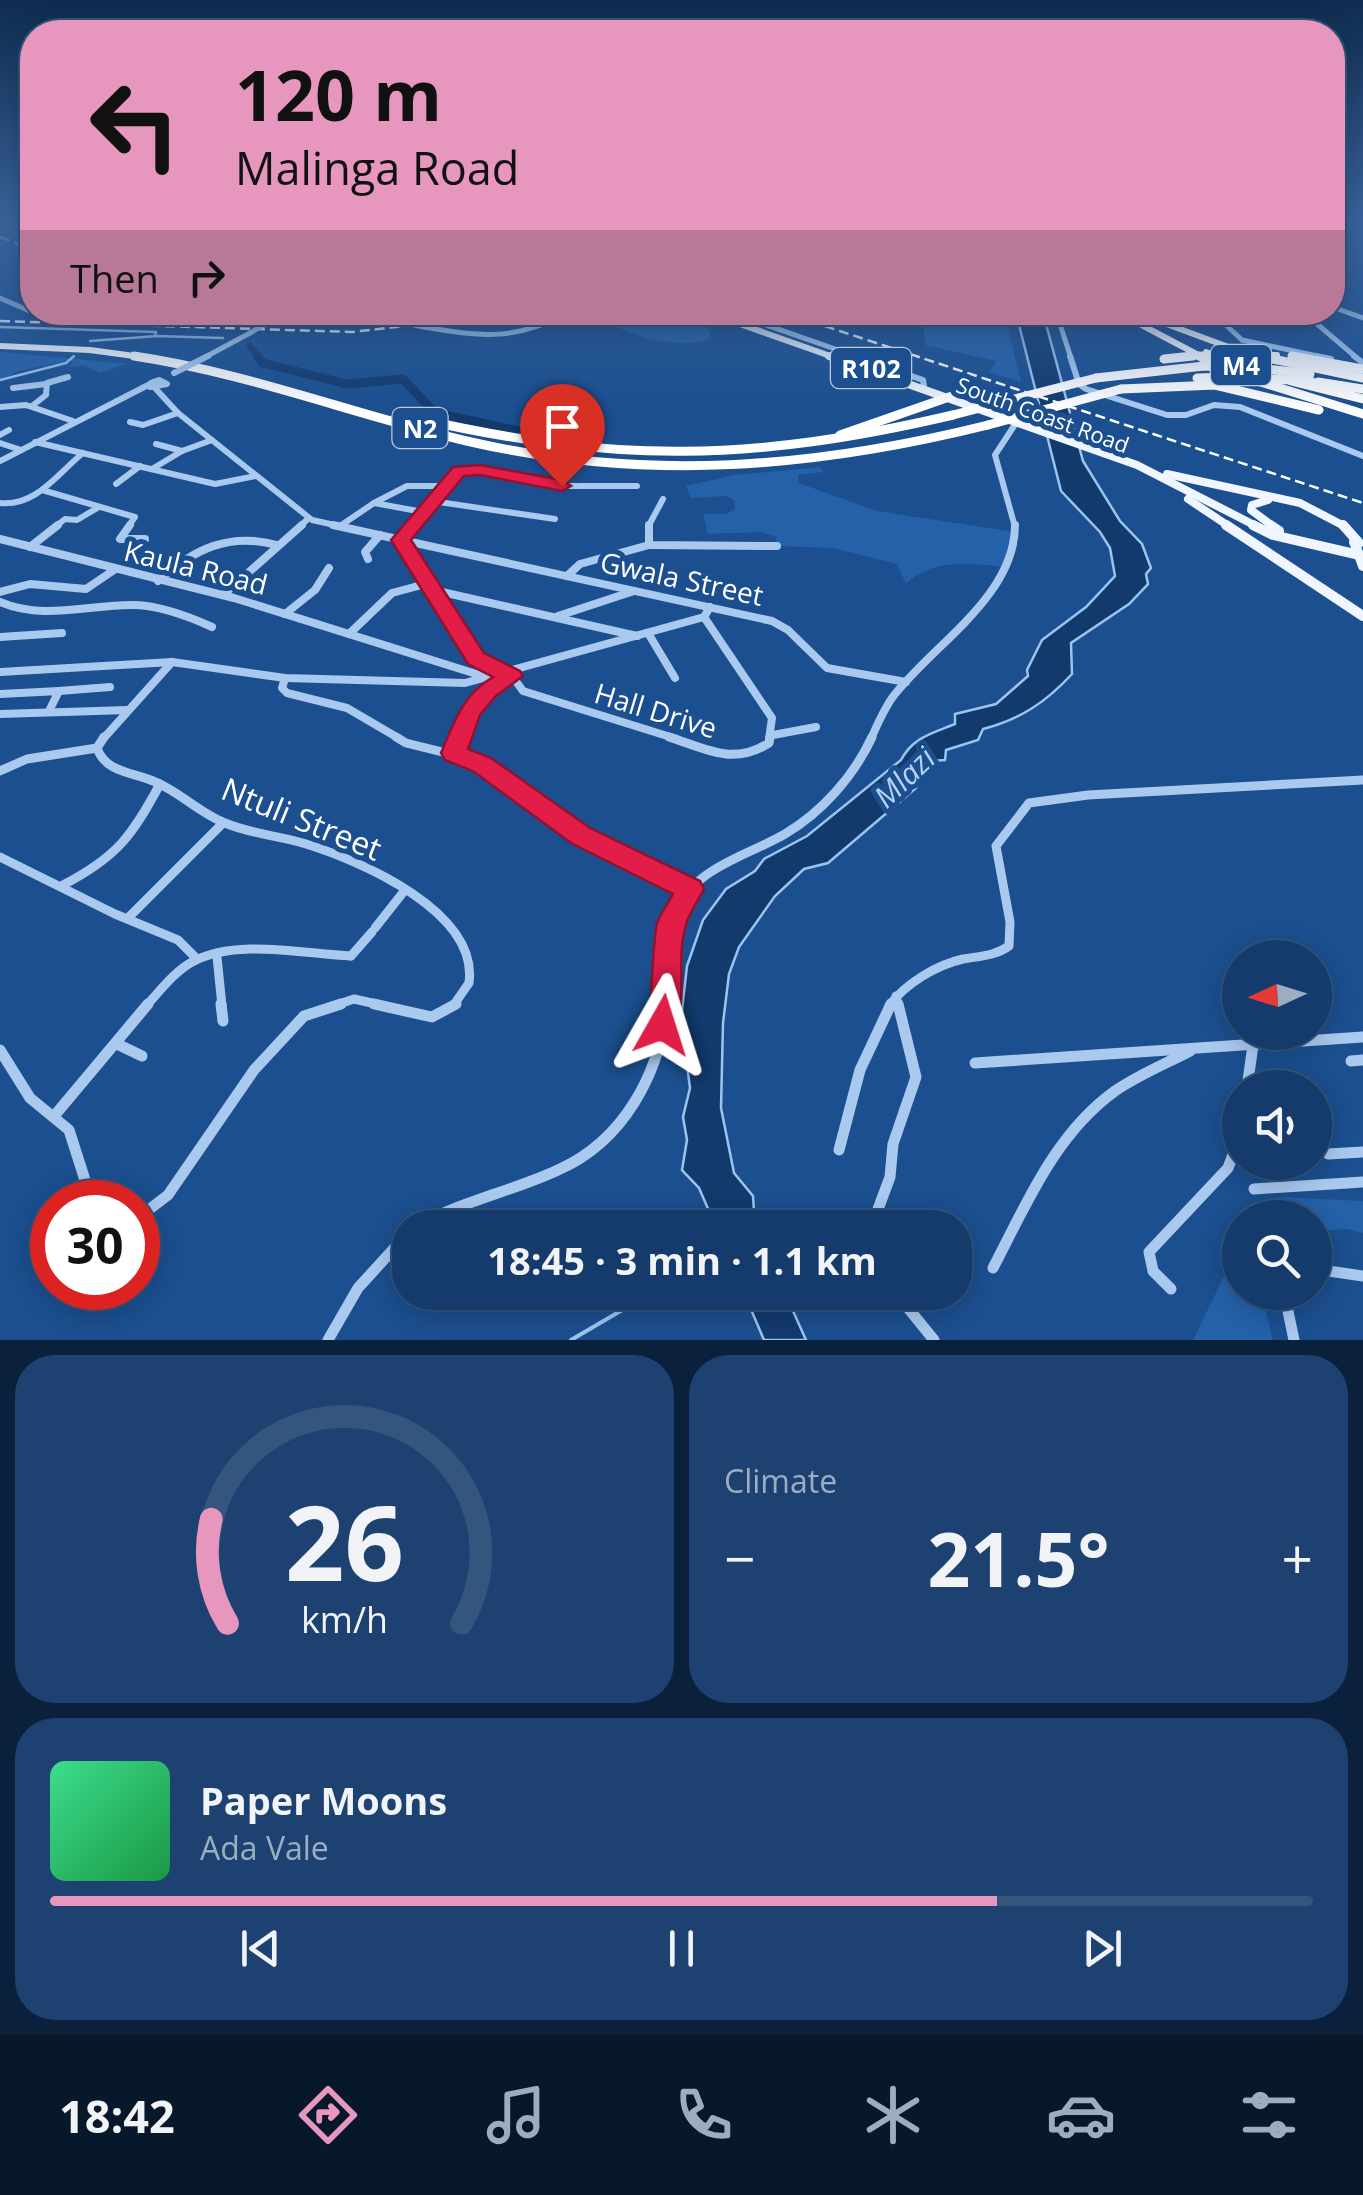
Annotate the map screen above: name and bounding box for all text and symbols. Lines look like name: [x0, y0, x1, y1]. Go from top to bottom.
text: 120 m: [235, 46, 442, 142]
icon: left: [70, 60, 200, 190]
text: Malinga Road: [235, 137, 519, 198]
icon: right: [179, 250, 234, 305]
text: Then: [70, 252, 159, 304]
road number: M4: [1211, 345, 1271, 385]
road number: R102: [831, 348, 911, 388]
street label: South Coast Road: [952, 369, 1134, 459]
pin: [520, 384, 605, 487]
icon: arrive: [535, 399, 590, 454]
road number: N2: [392, 408, 448, 448]
street label: Kaula Road: [120, 531, 272, 603]
street label: Gwala Street: [597, 542, 767, 614]
street label: Hall Drive: [590, 673, 722, 747]
water label: Mlazi: [864, 737, 944, 816]
street label: Ntuli Street: [216, 766, 388, 870]
north arrow: [1222, 940, 1332, 1050]
map controls: [1222, 940, 1332, 1310]
position arrow: [610, 973, 714, 1077]
button: sound: [1222, 1070, 1332, 1180]
speed limit sign: 30: [30, 1180, 160, 1310]
button: search: [1222, 1200, 1332, 1310]
text: 18:45 · 3 min · 1.1 km: [487, 1234, 877, 1286]
text: Climate: [724, 1459, 837, 1502]
text: 26: [285, 1470, 404, 1611]
text: 21.5°: [927, 1507, 1110, 1609]
text: −: [724, 1520, 755, 1595]
text: +: [1282, 1520, 1313, 1595]
text: km/h: [301, 1595, 388, 1643]
text: Paper Moons: [200, 1774, 447, 1826]
text: Ada Vale: [200, 1826, 329, 1869]
icon: previous: [233, 1921, 288, 1976]
icon: pause: [654, 1921, 709, 1976]
icon: next: [1075, 1921, 1130, 1976]
icon: directions: [293, 2080, 363, 2150]
icon: music: [481, 2080, 551, 2150]
icon: phone: [669, 2080, 739, 2150]
icon: climate: [858, 2080, 928, 2150]
icon: car: [1046, 2080, 1116, 2150]
icon: filters: [1234, 2080, 1304, 2150]
text: 18:42: [59, 2085, 175, 2146]

